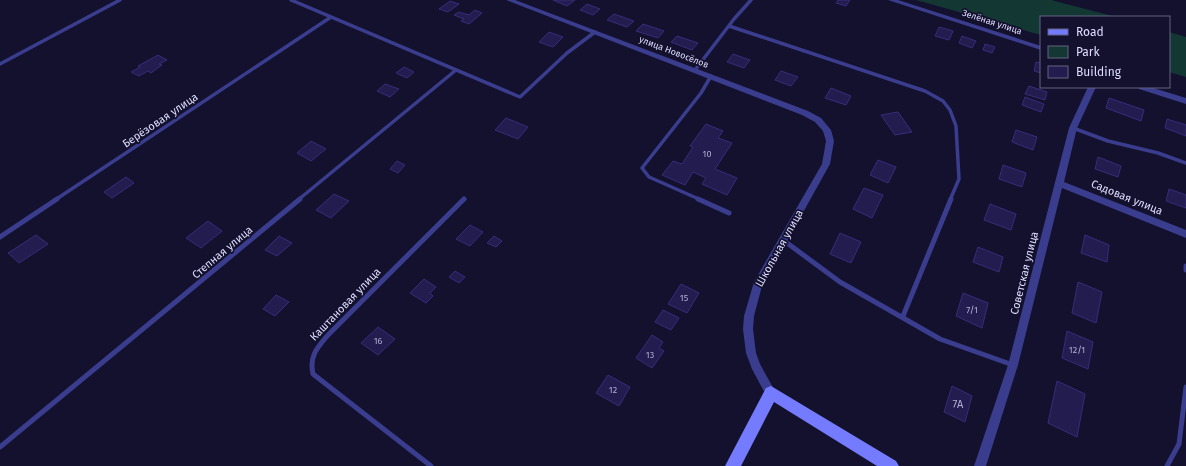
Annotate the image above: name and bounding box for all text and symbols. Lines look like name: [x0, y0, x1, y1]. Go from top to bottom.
street label: Зелёная улица: [961, 8, 1023, 36]
legend: [1040, 16, 1170, 88]
text: Road: [1076, 25, 1104, 39]
street label: улица Новосёлов: [638, 34, 710, 70]
text: Park: [1076, 45, 1100, 59]
text: Building: [1076, 65, 1122, 79]
street label: Берёзовая улица: [120, 90, 200, 150]
house number: 10: [703, 149, 711, 159]
street label: Садовая улица: [1089, 177, 1165, 218]
street label: Школьная улица: [753, 207, 806, 289]
street label: Степная улица: [189, 223, 255, 281]
street label: Советская улица: [1008, 230, 1041, 316]
street label: Каштановая улица: [307, 265, 383, 343]
house number: 15: [680, 293, 689, 303]
house number: 7/1: [966, 305, 978, 315]
house number: 16: [374, 336, 383, 346]
house number: 12/1: [1069, 345, 1085, 355]
house number: 13: [646, 350, 654, 360]
house number: 12: [609, 385, 617, 395]
house number: 7А: [953, 398, 964, 411]

